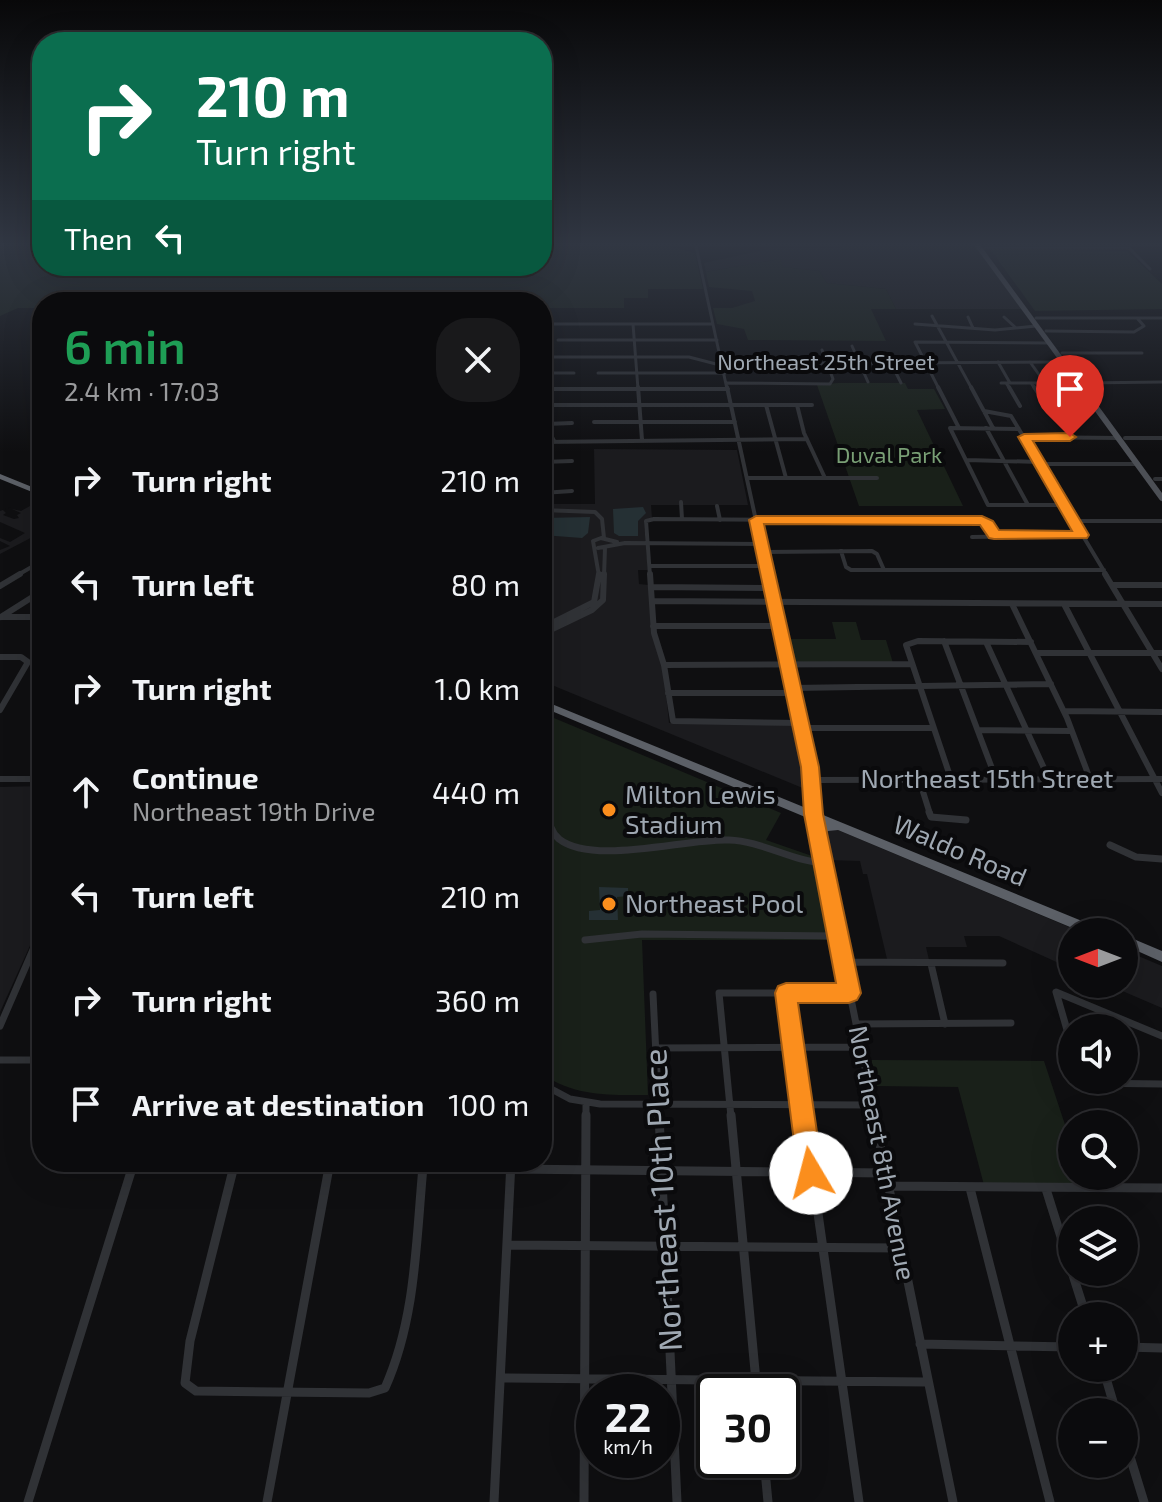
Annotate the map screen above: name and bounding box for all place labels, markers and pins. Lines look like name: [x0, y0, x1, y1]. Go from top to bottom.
pin: [1036, 355, 1104, 437]
place label: Milton Lewis Stadium: [625, 778, 776, 839]
marker: Milton Lewis Stadium: [600, 801, 618, 819]
place label: Northeast Pool: [625, 887, 803, 918]
marker: Northeast Pool: [600, 895, 618, 913]

